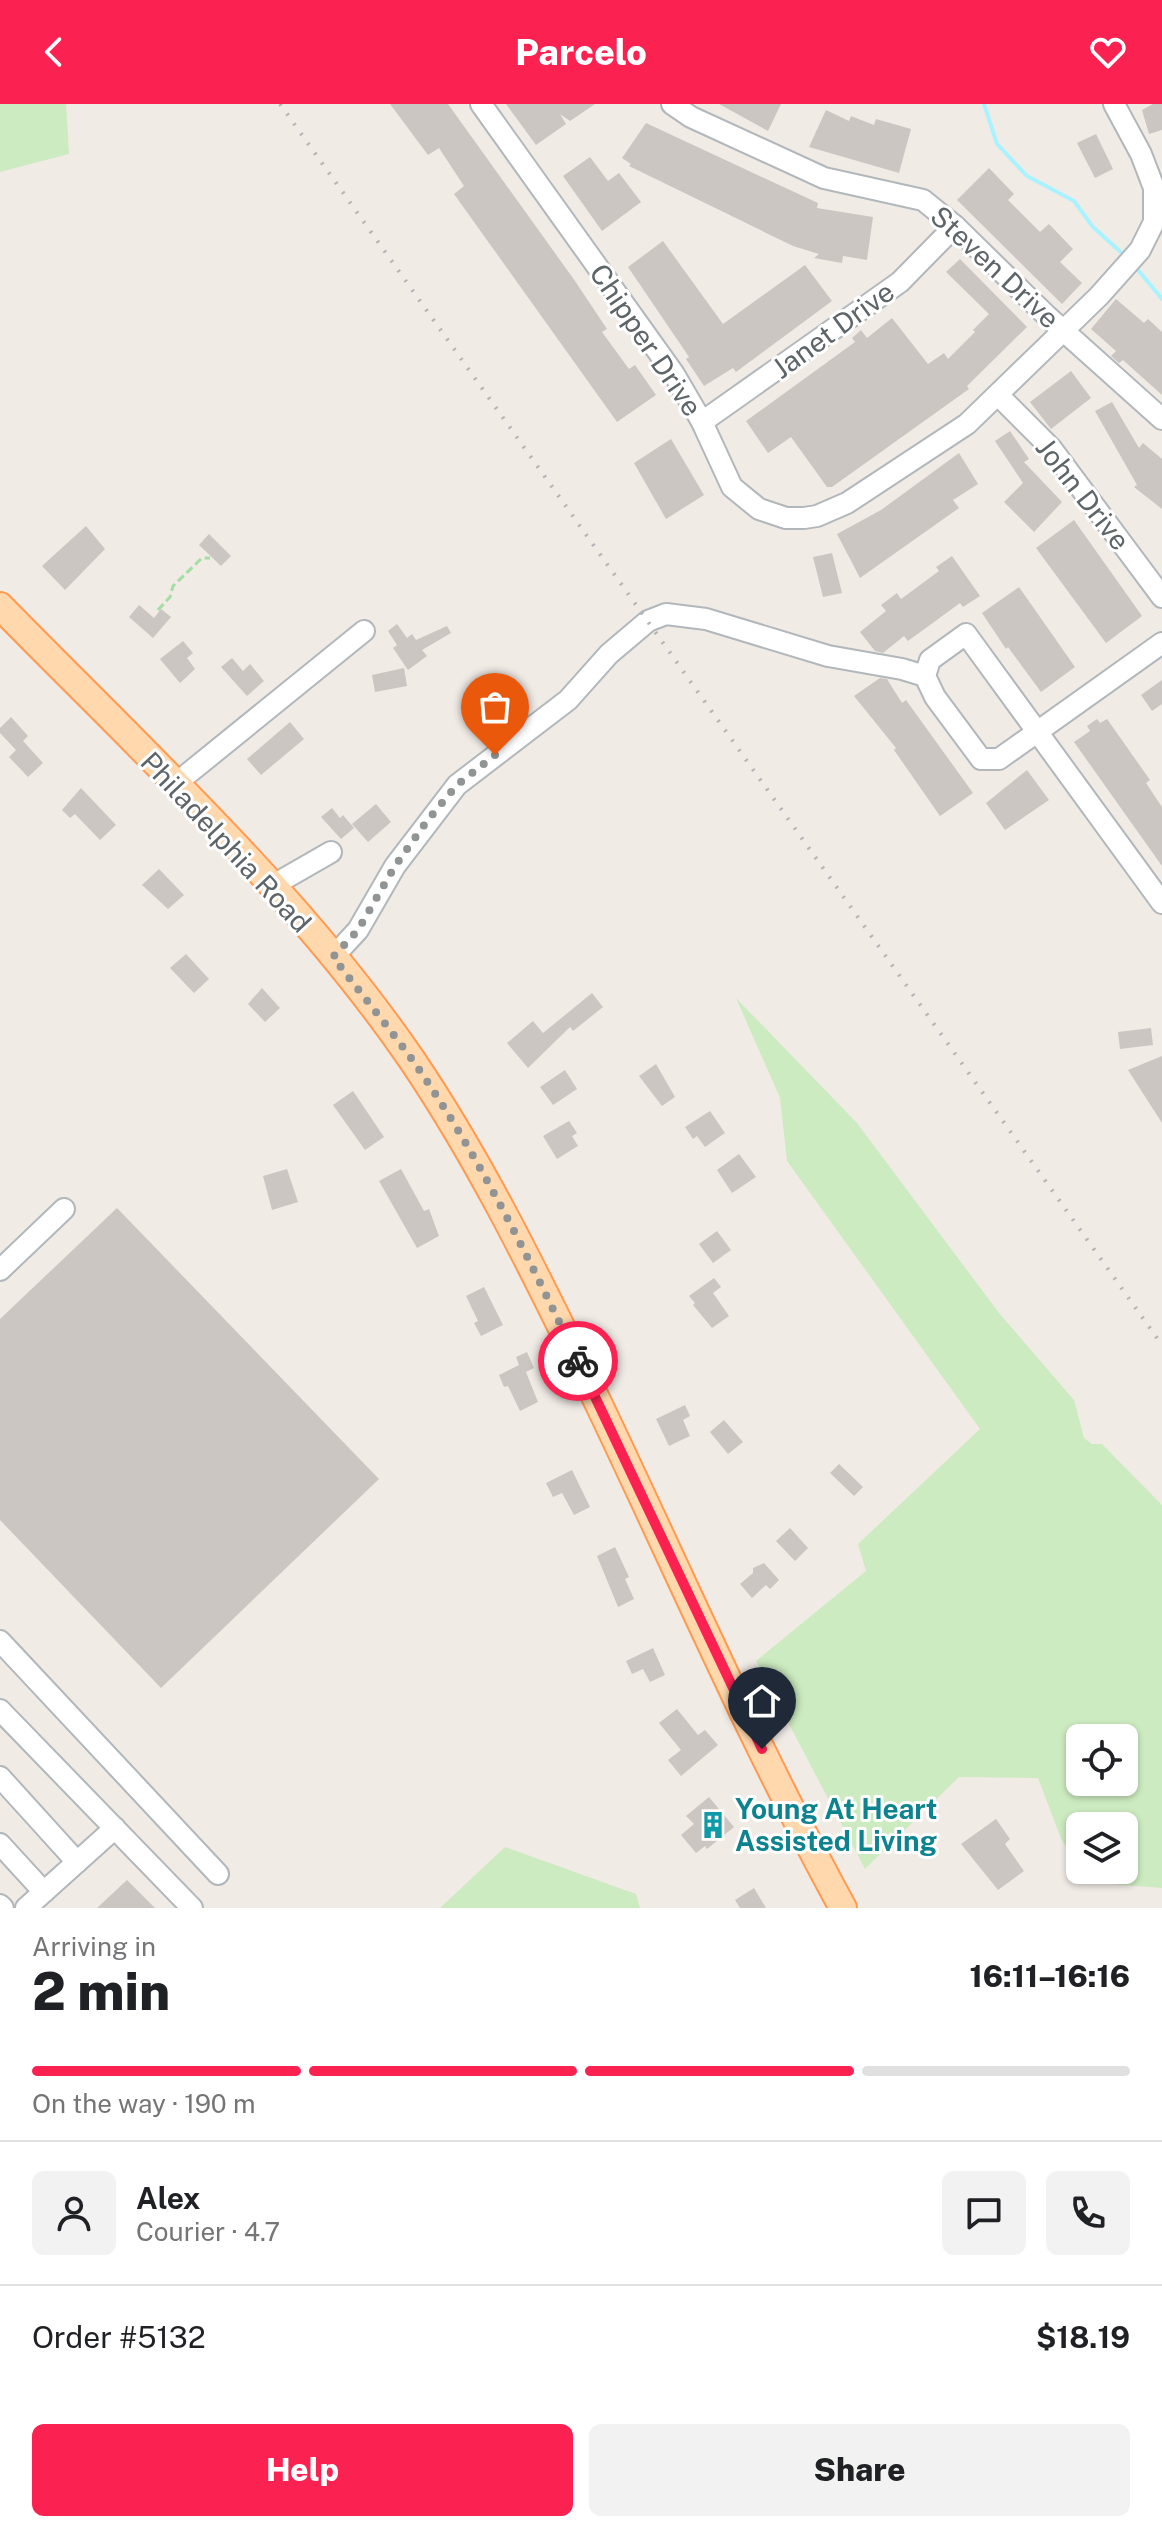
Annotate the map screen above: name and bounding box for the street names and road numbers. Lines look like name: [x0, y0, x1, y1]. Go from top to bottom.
street label: Steven Drive: [924, 199, 1067, 335]
street label: Chipper Drive: [583, 257, 709, 422]
street label: Janet Drive: [765, 274, 900, 385]
street label: John Drive: [1030, 431, 1137, 556]
street label: Philadelphia Road: [134, 745, 318, 939]

